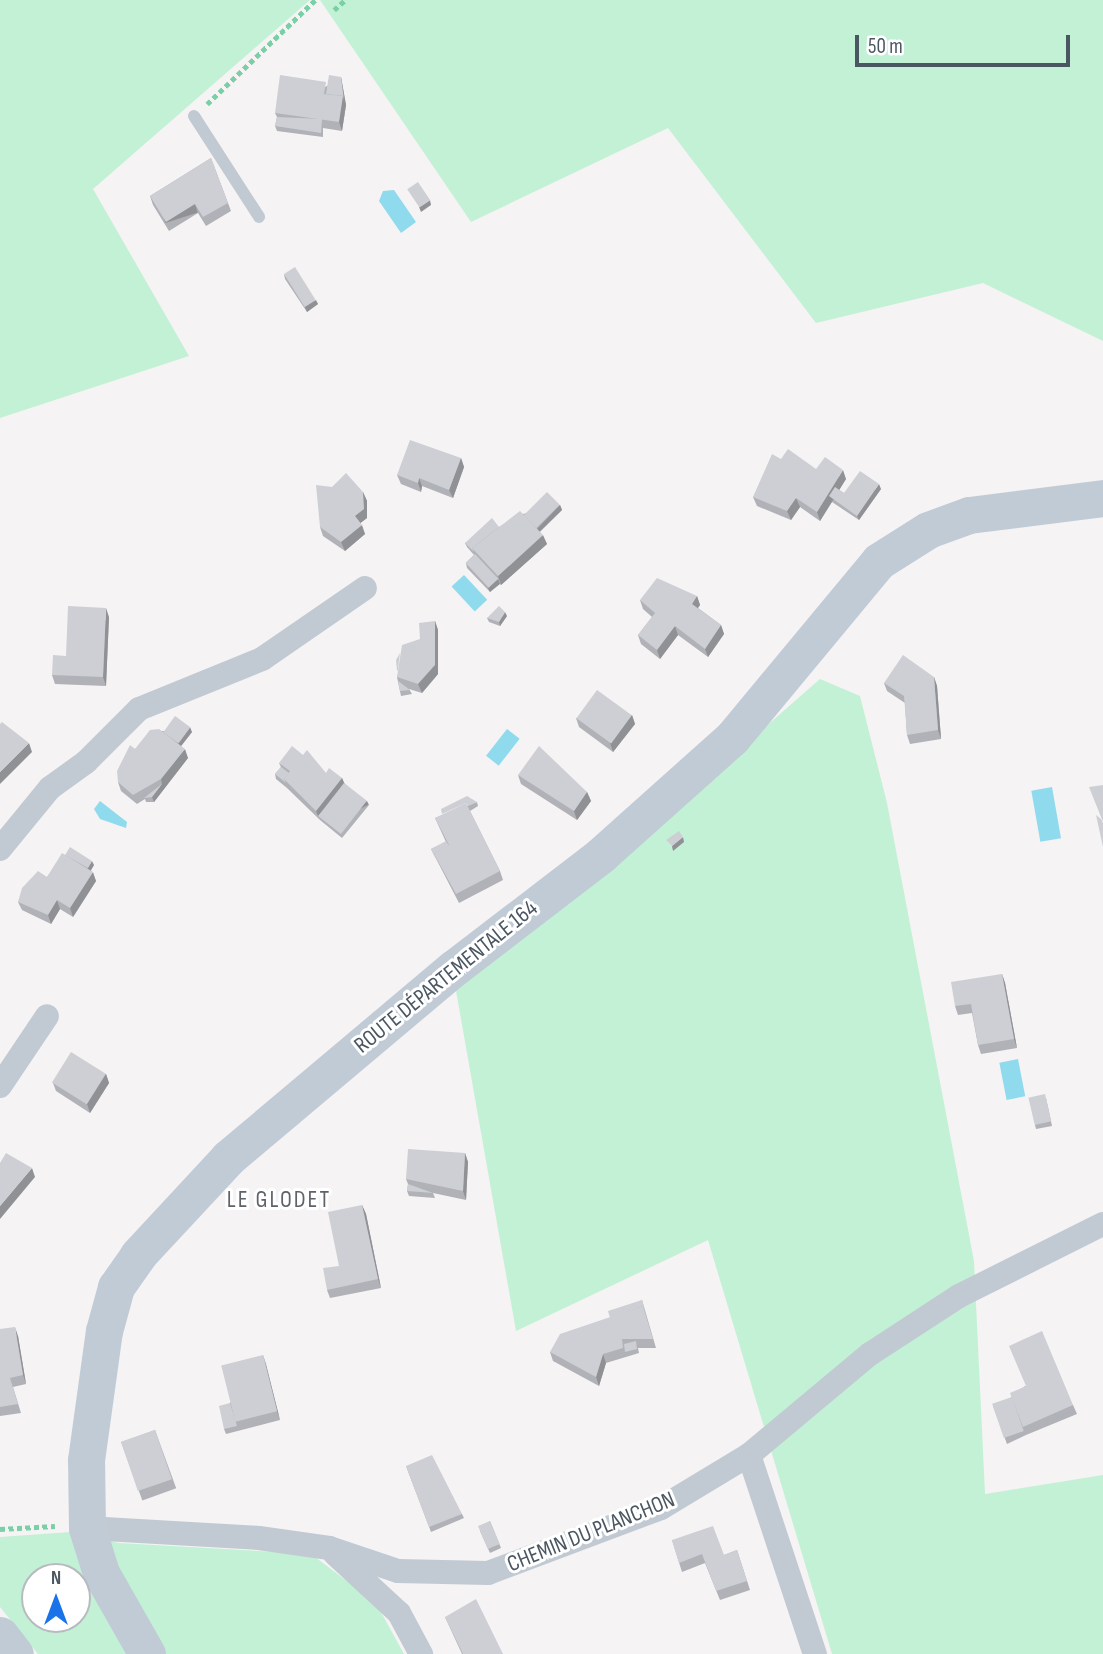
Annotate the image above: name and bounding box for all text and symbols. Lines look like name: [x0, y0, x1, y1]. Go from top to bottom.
scale bar: [858, 21, 1073, 65]
text: 50 m: [868, 34, 903, 59]
street label: ROUTE DÉPARTEMENTALE 164: [349, 895, 543, 1059]
district label: LE GLODET: [228, 1186, 330, 1214]
street label: CHEMIN DU PLANCHON: [503, 1486, 679, 1578]
north arrow: [21, 1563, 91, 1633]
text: N: [51, 1567, 61, 1590]

